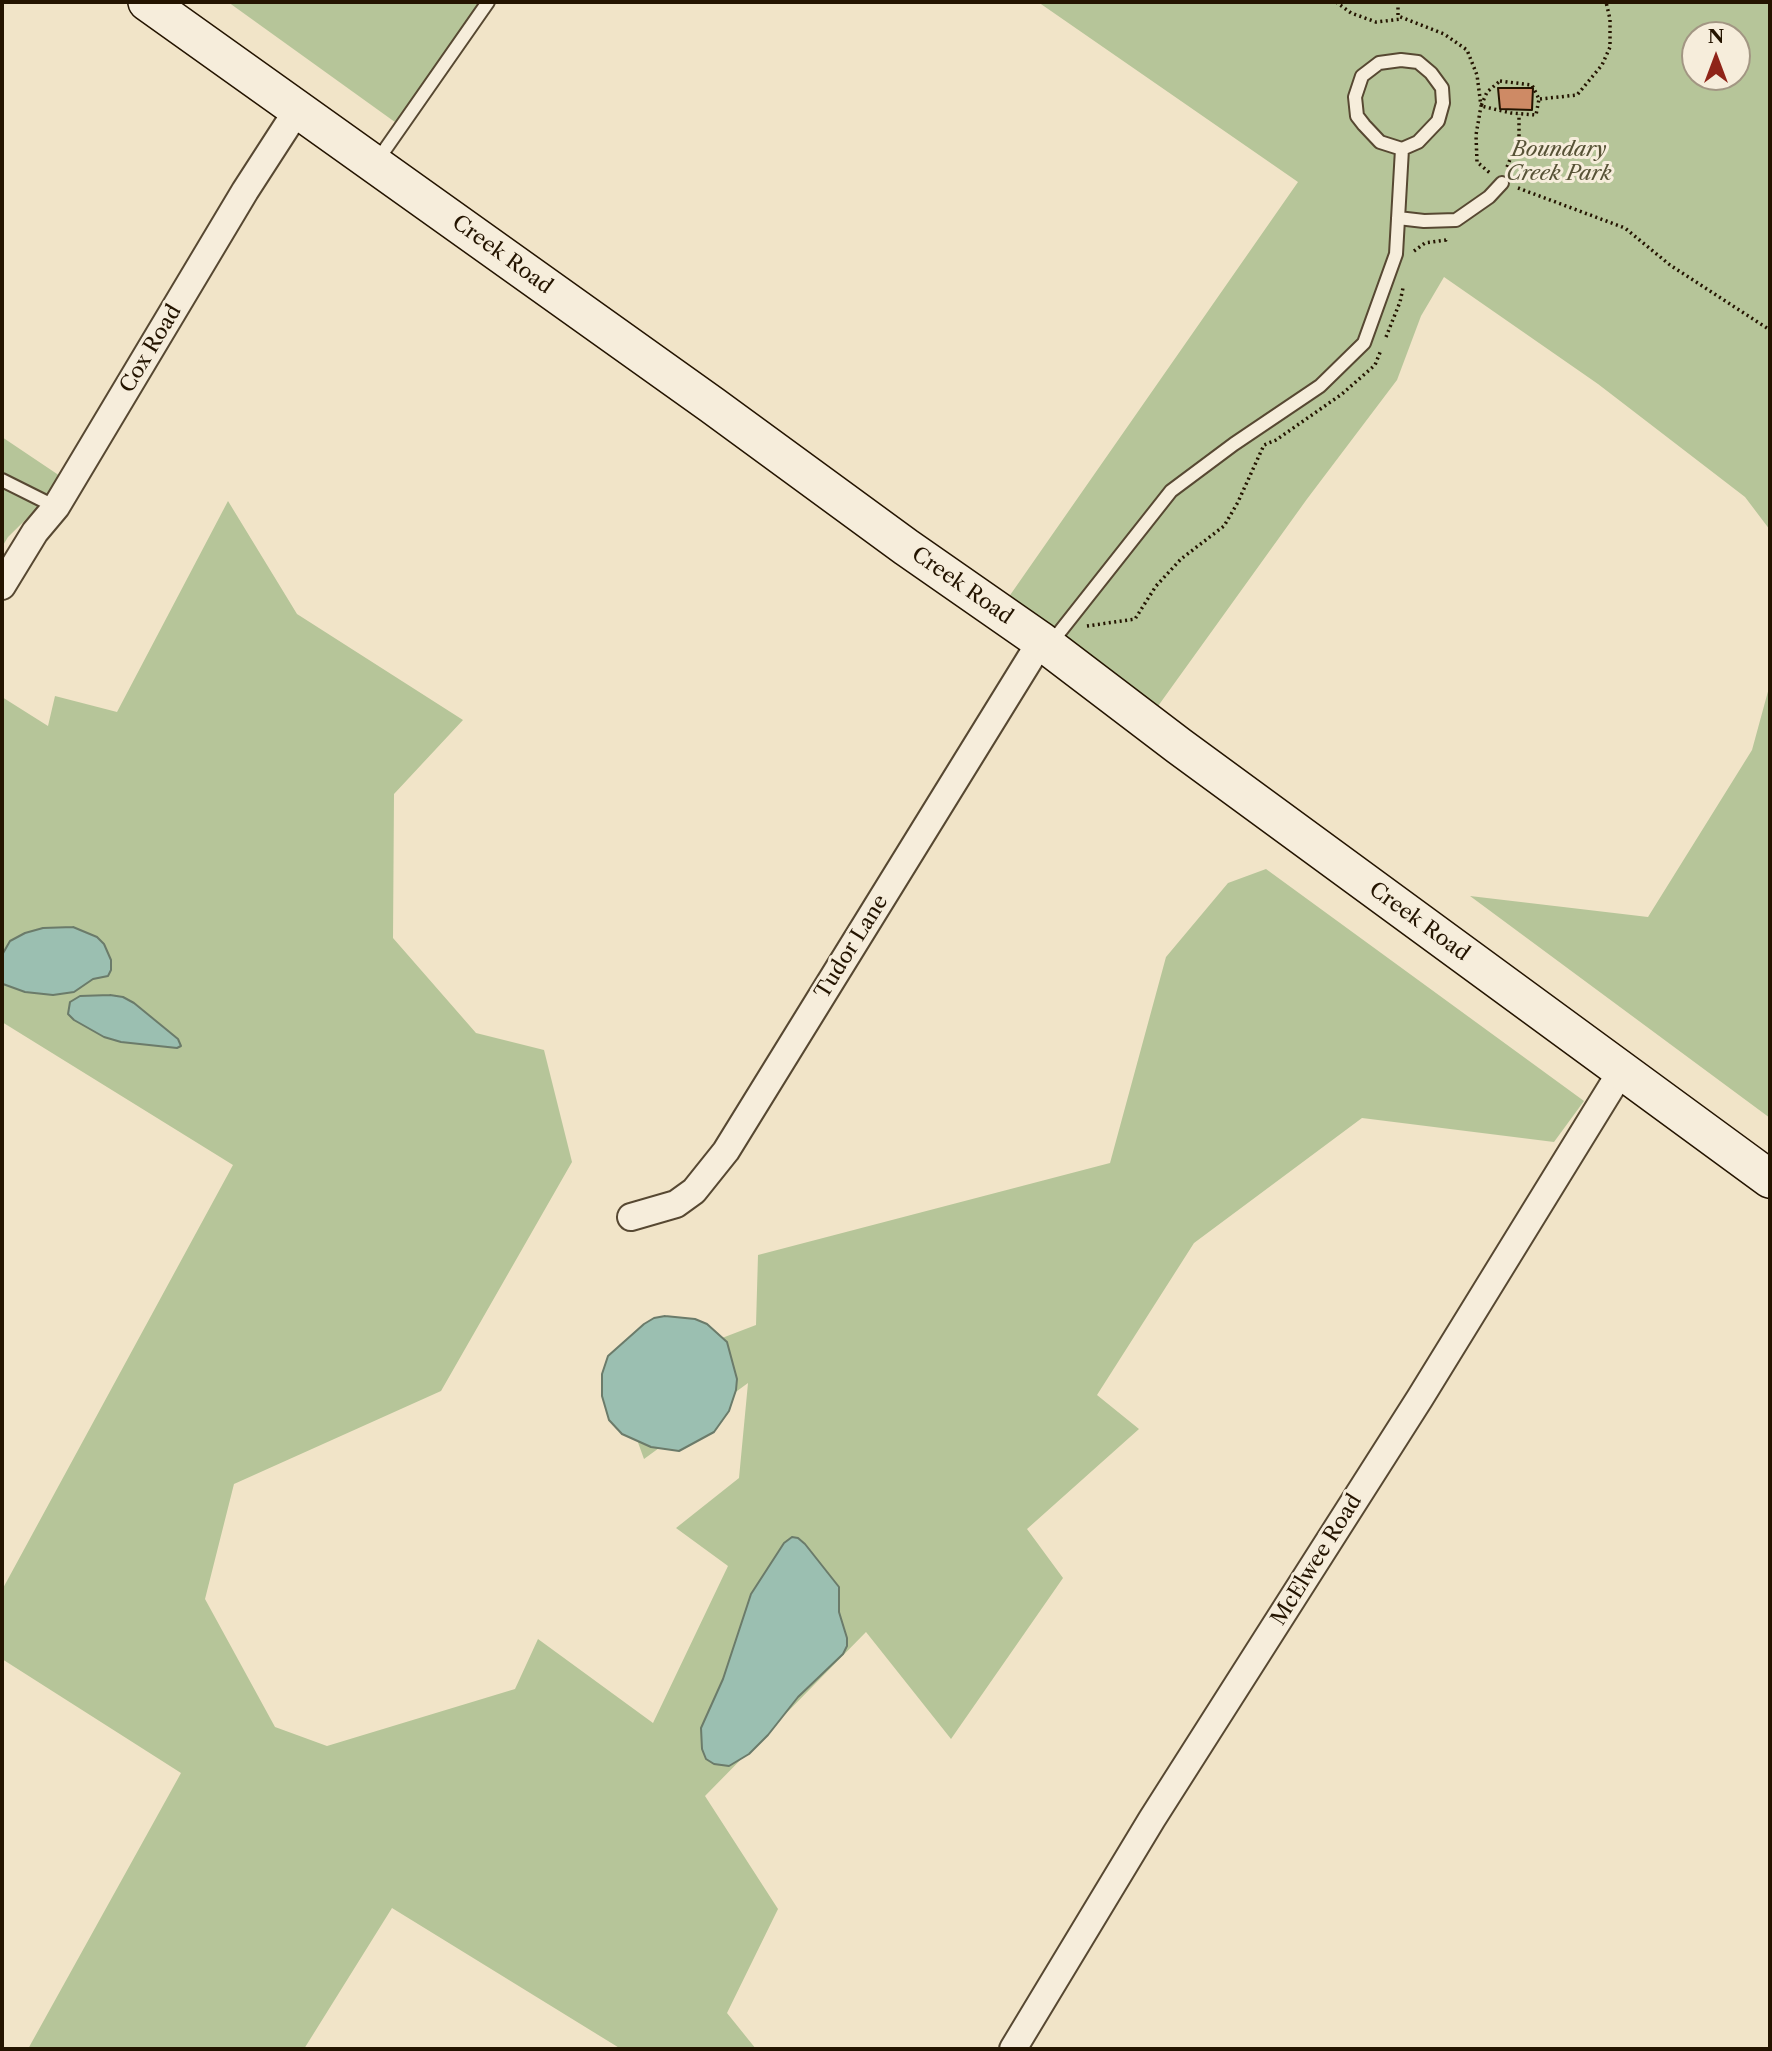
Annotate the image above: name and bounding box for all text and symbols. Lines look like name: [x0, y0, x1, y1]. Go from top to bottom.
north arrow: [1681, 21, 1751, 91]
text: N: [1708, 25, 1724, 48]
park label: Boundary Creek Park: [1506, 137, 1612, 187]
street label: Creek Road: [447, 210, 557, 300]
street label: Cox Road: [115, 300, 187, 398]
street label: Creek Road: [906, 542, 1018, 630]
street label: Creek Road: [1364, 877, 1474, 967]
street label: Tudor Lane: [810, 890, 894, 1004]
street label: McElwee Road: [1267, 1490, 1367, 1630]

